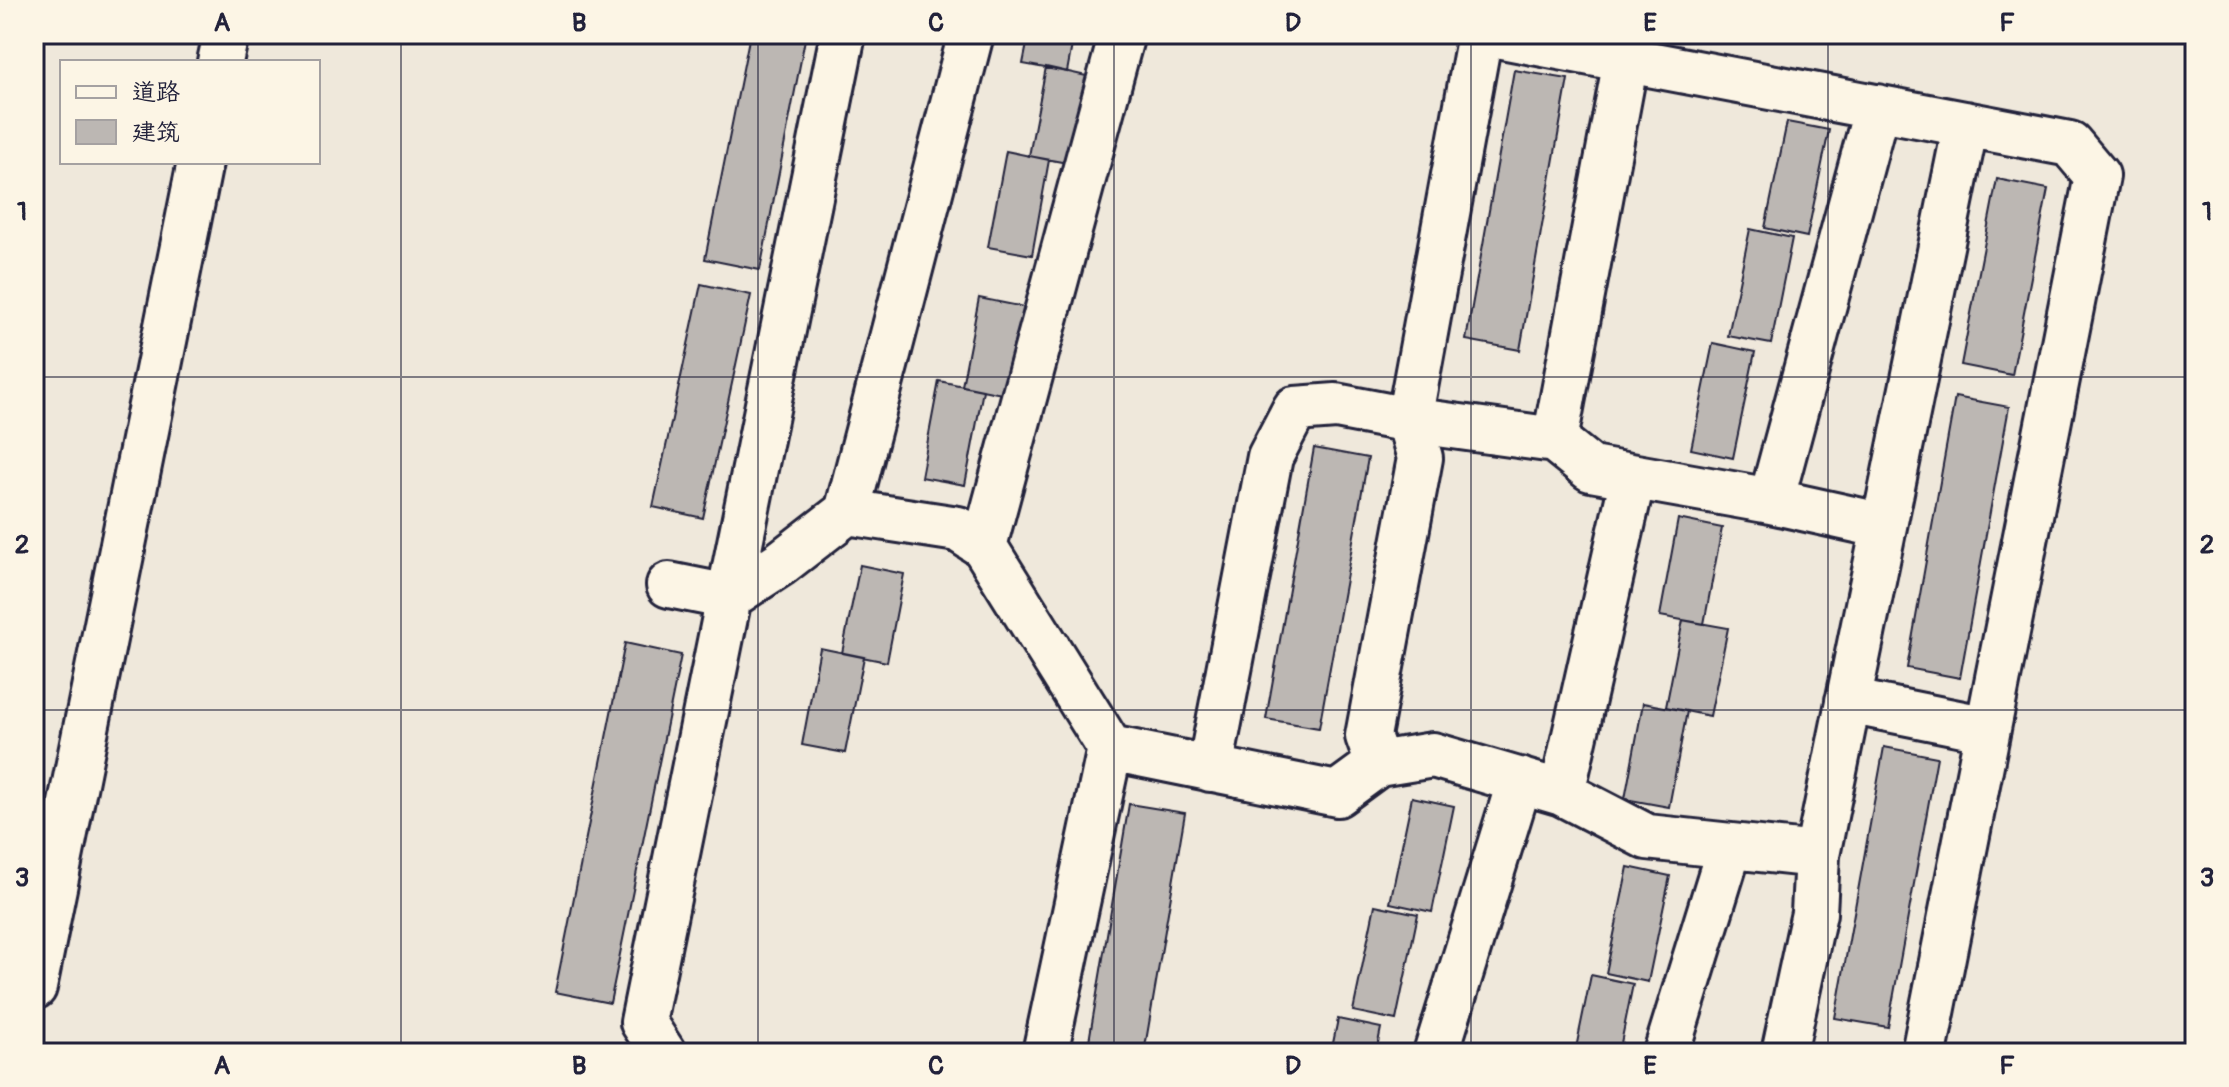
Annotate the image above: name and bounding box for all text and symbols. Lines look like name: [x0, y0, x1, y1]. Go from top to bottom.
text: A: [214, 7, 231, 39]
text: B: [572, 7, 586, 39]
text: C: [928, 7, 944, 39]
text: D: [1285, 7, 1301, 39]
text: E: [1643, 7, 1657, 39]
text: F: [1999, 7, 2015, 39]
legend: [60, 60, 320, 164]
text: 道路: [132, 78, 180, 107]
text: 建筑: [132, 118, 180, 147]
text: 1: [17, 196, 27, 228]
text: 1: [2202, 196, 2212, 228]
text: 2: [15, 529, 29, 561]
text: 2: [2200, 529, 2214, 561]
text: 3: [15, 862, 29, 894]
text: 3: [2200, 862, 2214, 894]
text: A: [214, 1050, 231, 1082]
text: B: [572, 1050, 586, 1082]
text: C: [928, 1050, 944, 1082]
text: D: [1285, 1050, 1301, 1082]
text: E: [1643, 1050, 1657, 1082]
text: F: [1999, 1050, 2015, 1082]

